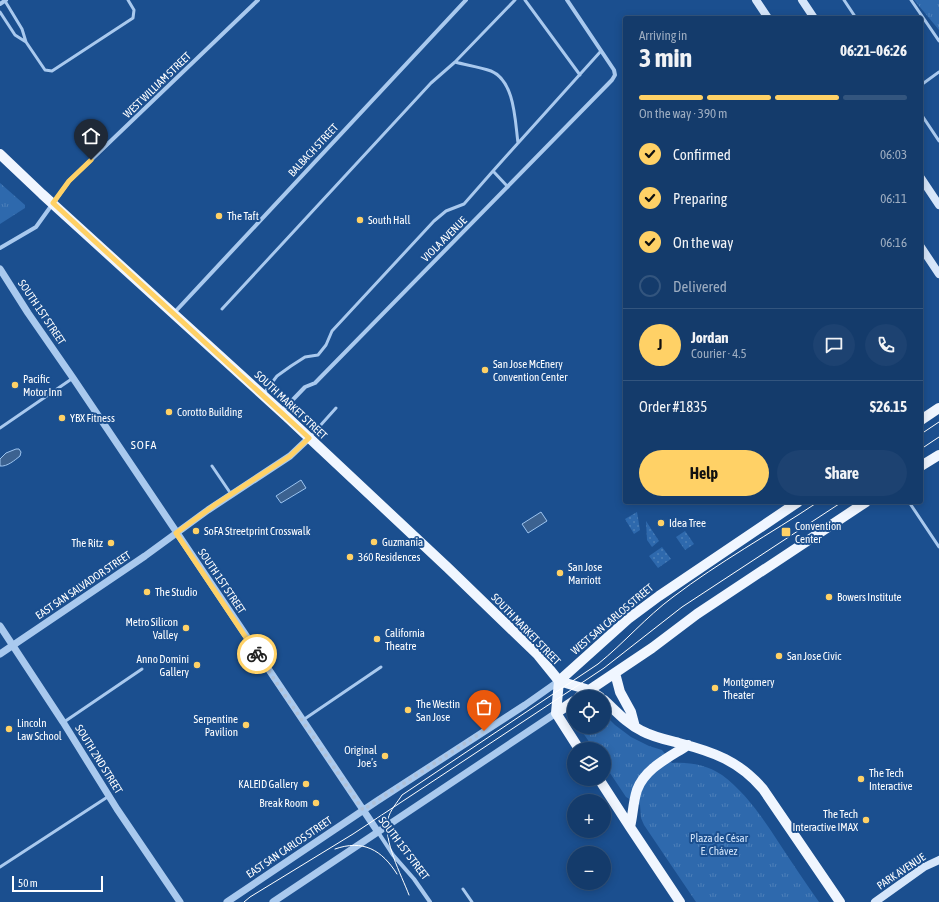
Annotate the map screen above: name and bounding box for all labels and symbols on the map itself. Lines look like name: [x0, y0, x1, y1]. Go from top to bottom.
street label: WEST WILLIAM STREET: [121, 50, 193, 120]
pin: [74, 119, 108, 160]
street label: BALBACH STREET: [286, 121, 341, 179]
place label: The Taft: [227, 210, 259, 222]
marker: The Taft: [214, 211, 224, 221]
place label: South Hall: [368, 214, 411, 226]
street label: VIOLA AVENUE: [419, 214, 469, 264]
marker: South Hall: [355, 215, 365, 225]
street label: SOUTH 1ST STREET: [16, 277, 68, 347]
place label: San Jose McEnery Convention Center: [493, 358, 568, 383]
marker: San Jose McEnery Convention Center: [480, 365, 490, 375]
street label: SOUTH MARKET STREET: [253, 369, 330, 442]
place label: Pacific Motor Inn: [23, 373, 62, 398]
marker: Pacific Motor Inn: [10, 380, 20, 390]
place label: Corotto Building: [177, 406, 242, 418]
marker: Corotto Building: [164, 407, 174, 417]
place label: YBX Fitness: [70, 412, 115, 424]
marker: YBX Fitness: [57, 413, 67, 423]
district label: SOFA: [131, 438, 157, 452]
place label: Idea Tree: [669, 517, 706, 529]
marker: Idea Tree: [656, 518, 666, 528]
place label: Convention Center: [795, 520, 841, 545]
place label: SoFA Streetprint Crosswalk: [204, 525, 311, 537]
marker: SoFA Streetprint Crosswalk: [191, 526, 201, 536]
marker: Convention Center: [780, 526, 792, 538]
place label: Guzmania: [382, 536, 423, 548]
place label: The Ritz: [71, 537, 103, 549]
marker: Guzmania: [369, 537, 379, 547]
marker: The Ritz: [106, 538, 116, 548]
street label: SOUTH 1ST STREET: [196, 546, 248, 616]
street label: EAST SAN SALVADOR STREET: [33, 549, 133, 621]
place label: 360 Residences: [358, 551, 421, 563]
marker: 360 Residences: [345, 552, 355, 562]
place label: San Jose Marriott: [568, 561, 602, 586]
marker: San Jose Marriott: [555, 568, 565, 578]
street label: WEST SAN CARLOS STREET: [569, 581, 656, 657]
place label: The Studio: [155, 586, 197, 598]
marker: The Studio: [142, 587, 152, 597]
street label: SOUTH MARKET STREET: [489, 591, 563, 667]
place label: Bowers Institute: [837, 591, 902, 603]
marker: Bowers Institute: [824, 592, 834, 602]
place label: Metro Silicon Valley: [125, 616, 178, 641]
marker: Metro Silicon Valley: [181, 623, 191, 633]
place label: California Theatre: [385, 627, 425, 652]
courier: [237, 634, 277, 674]
marker: California Theatre: [372, 634, 382, 644]
place label: San Jose Civic: [787, 650, 842, 662]
marker: San Jose Civic: [774, 651, 784, 661]
place label: Anno Domini Gallery: [137, 653, 189, 678]
marker: Anno Domini Gallery: [192, 660, 202, 670]
place label: Montgomery Theater: [723, 676, 775, 701]
marker: Montgomery Theater: [710, 683, 720, 693]
pin: [467, 690, 501, 731]
place label: The Westin San Jose: [416, 698, 460, 723]
marker: The Westin San Jose: [403, 705, 413, 715]
place label: Serpentine Pavilion: [194, 713, 238, 738]
place label: Lincoln Law School: [17, 717, 62, 742]
marker: Serpentine Pavilion: [241, 720, 251, 730]
street label: SOUTH 2ND STREET: [73, 722, 125, 796]
marker: Lincoln Law School: [4, 724, 14, 734]
place label: Original Joe’s: [344, 744, 377, 769]
marker: Original Joe’s: [380, 751, 390, 761]
place label: The Tech Interactive: [869, 767, 913, 792]
marker: The Tech Interactive: [856, 774, 866, 784]
place label: KALEID Gallery: [238, 778, 298, 790]
marker: KALEID Gallery: [301, 779, 311, 789]
place label: Break Room: [259, 797, 308, 809]
marker: Break Room: [311, 798, 321, 808]
place label: The Tech Interactive IMAX: [792, 808, 858, 833]
street label: EAST SAN CARLOS STREET: [244, 814, 334, 880]
street label: SOUTH 1ST STREET: [376, 814, 432, 882]
marker: The Tech Interactive IMAX: [861, 815, 871, 825]
park label: Plaza de César E. Chávez: [690, 832, 749, 857]
street label: PARK AVENUE: [875, 850, 928, 892]
scale bar: [12, 874, 103, 893]

